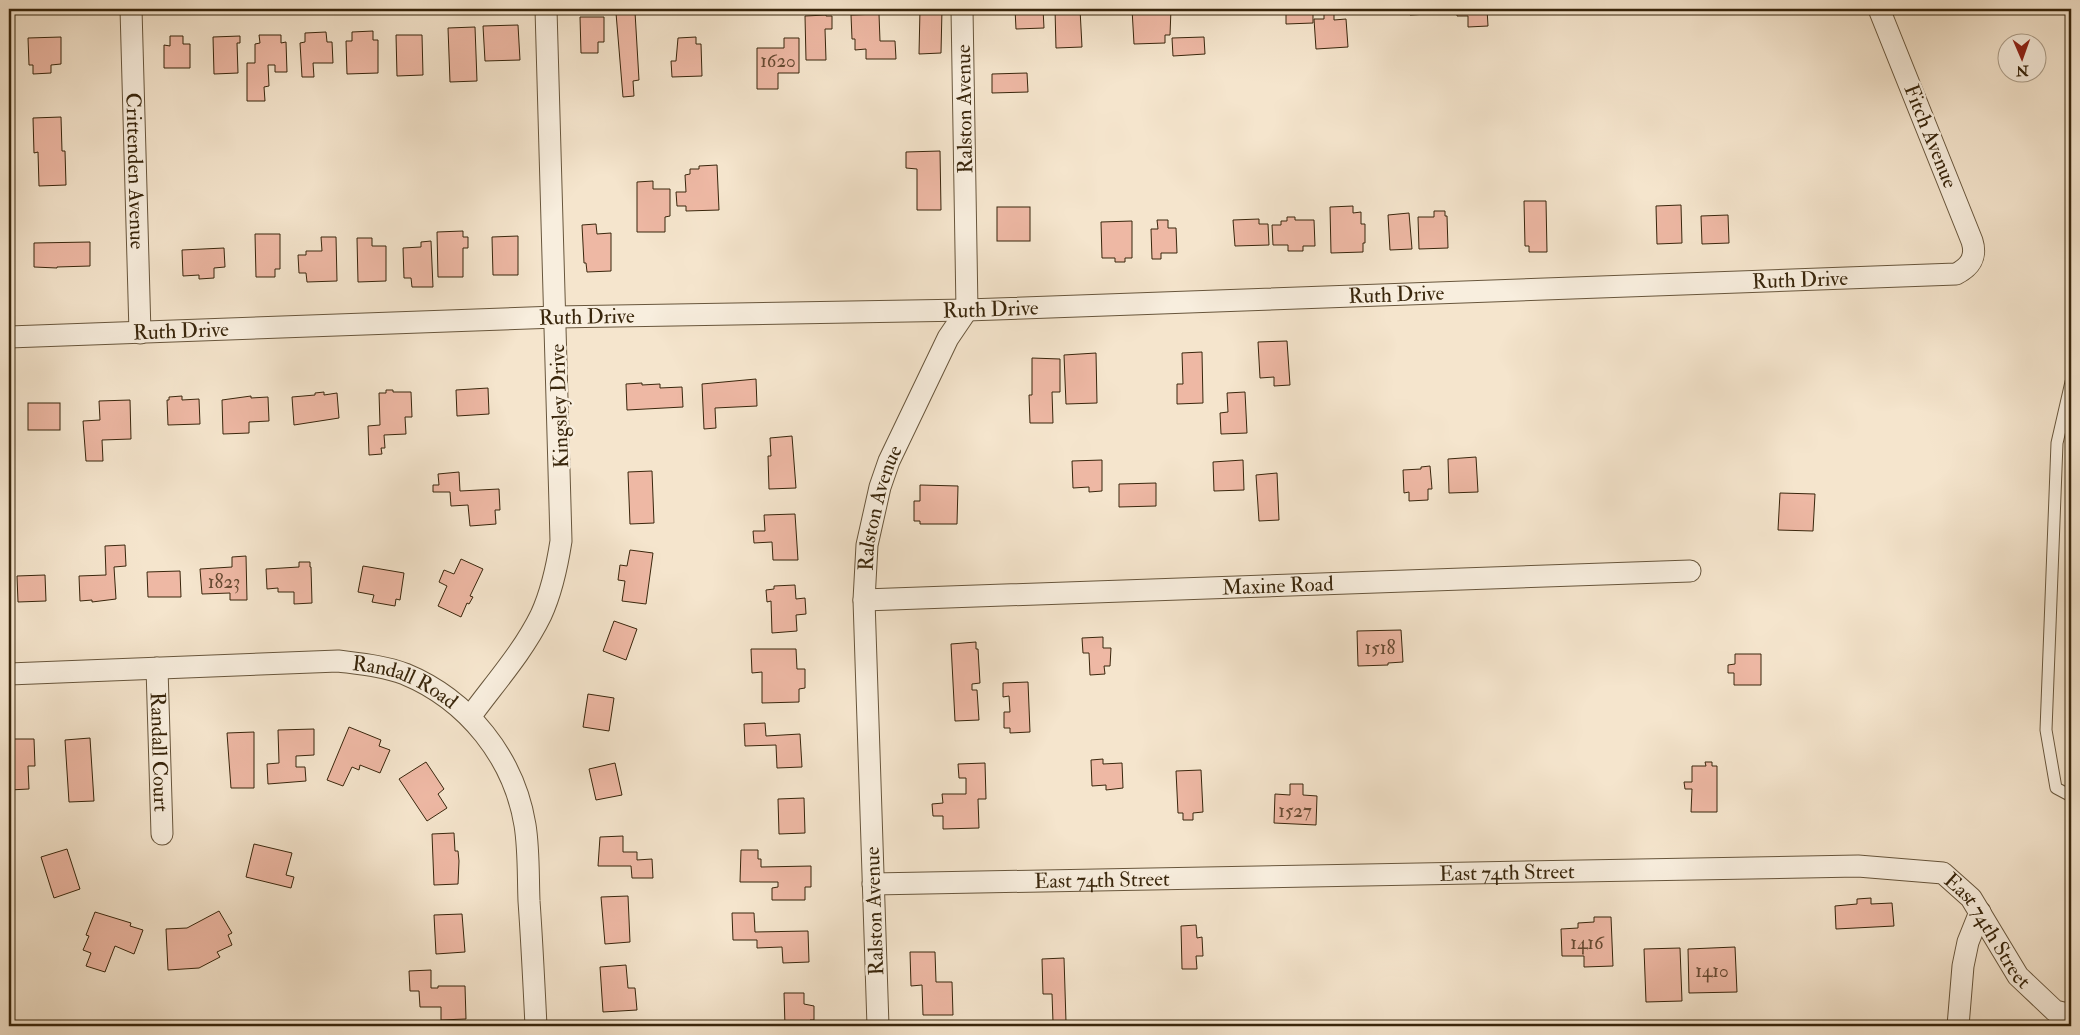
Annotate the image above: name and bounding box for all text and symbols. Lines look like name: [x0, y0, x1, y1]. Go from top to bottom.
north arrow: [1998, 32, 2048, 82]
street label: Ralston Avenue: [950, 44, 979, 174]
house number: 1620: [760, 49, 796, 73]
text: N: [2015, 62, 2030, 79]
street label: Fitch Avenue: [1897, 80, 1964, 192]
street label: Crittenden Avenue: [119, 92, 151, 250]
street label: Ruth Drive: [1752, 265, 1849, 295]
street label: Ruth Drive: [1348, 280, 1445, 310]
street label: Ruth Drive: [942, 294, 1039, 324]
street label: Ruth Drive: [538, 303, 635, 332]
street label: Ruth Drive: [132, 316, 230, 346]
street label: Kingsley Drive: [544, 343, 575, 469]
street label: Ralston Avenue: [853, 440, 909, 572]
house number: 1823: [208, 570, 240, 594]
street label: Maxine Road: [1221, 570, 1335, 601]
house number: 1518: [1365, 636, 1395, 660]
street label: Randall Road: [351, 650, 464, 716]
street label: Randall Court: [144, 692, 174, 812]
house number: 1527: [1278, 799, 1312, 823]
street label: Ralston Avenue: [859, 846, 890, 976]
street label: East 74th Street: [1439, 858, 1575, 888]
street label: East 74th Street: [1034, 866, 1170, 895]
street label: East 74th Street: [1938, 867, 2036, 995]
house number: 1416: [1570, 931, 1605, 955]
house number: 1410: [1695, 959, 1729, 983]

